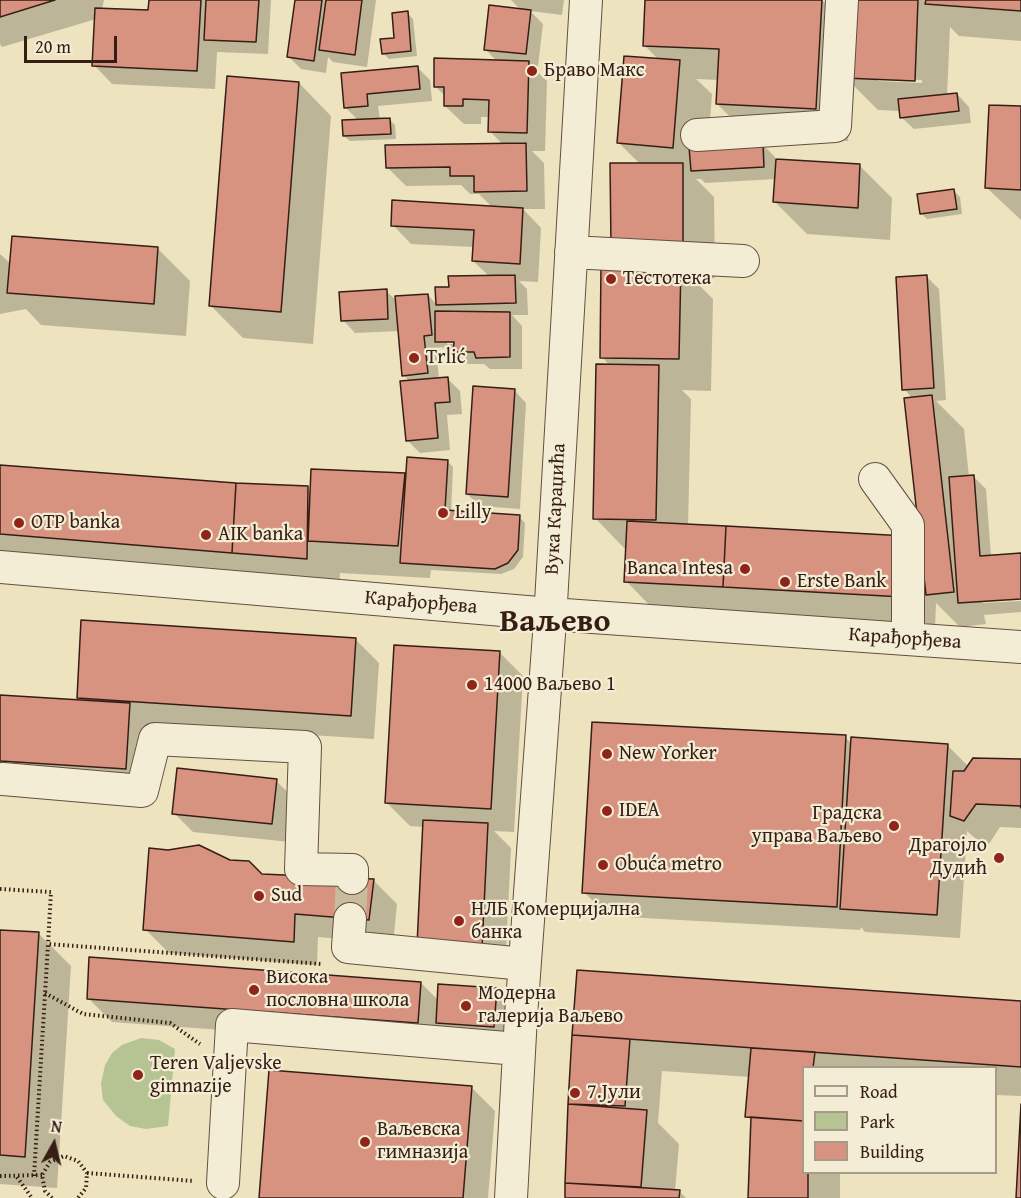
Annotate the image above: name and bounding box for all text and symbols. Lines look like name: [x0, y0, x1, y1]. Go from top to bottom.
scale bar: [27, 24, 120, 62]
text: 20 m: [35, 33, 71, 60]
place label: Браво Макс: [544, 59, 645, 83]
marker: Браво Макс: [525, 64, 539, 78]
place label: Тестотека: [623, 267, 711, 291]
marker: Тестотека: [604, 272, 618, 286]
place label: Trlić: [426, 346, 466, 370]
marker: Trlić: [407, 351, 421, 365]
street label: Вука Караџића: [541, 443, 571, 575]
place label: Lilly: [455, 501, 492, 525]
marker: Lilly: [436, 506, 450, 520]
place label: OTP banka: [31, 511, 120, 535]
marker: OTP banka: [12, 516, 26, 530]
place label: AIK banka: [218, 523, 303, 547]
marker: AIK banka: [199, 528, 213, 542]
place label: Banca Intesa: [627, 557, 733, 581]
marker: Banca Intesa: [738, 562, 752, 576]
place label: Erste Bank: [797, 570, 886, 594]
marker: Erste Bank: [778, 575, 792, 589]
street label: Карађорђева: [364, 586, 478, 620]
district label: Ваљево: [500, 604, 610, 642]
street label: Карађорђева: [848, 623, 962, 655]
place label: 14000 Ваљево 1: [484, 673, 616, 697]
marker: 14000 Ваљево 1: [465, 678, 479, 692]
place label: New Yorker: [619, 742, 717, 766]
marker: New Yorker: [600, 747, 614, 761]
place label: IDEA: [619, 799, 660, 823]
place label: Градска управа Ваљево: [752, 802, 882, 849]
marker: IDEA: [600, 804, 614, 818]
marker: Градска управа Ваљево: [887, 819, 901, 833]
place label: Драгојло Дудић: [909, 834, 987, 881]
marker: Драгојло Дудић: [992, 851, 1006, 865]
place label: Obuća metro: [615, 853, 722, 877]
marker: Obuća metro: [596, 858, 610, 872]
place label: Sud: [271, 884, 302, 908]
marker: Sud: [252, 889, 266, 903]
place label: НЛБ Комерцијална банка: [471, 898, 640, 945]
marker: НЛБ Комерцијална банка: [452, 914, 466, 928]
place label: Висока пословна школа: [266, 966, 409, 1013]
place label: Модерна галерија Ваљево: [478, 982, 623, 1029]
marker: Висока пословна школа: [247, 983, 261, 997]
marker: Модерна галерија Ваљево: [459, 999, 473, 1013]
place label: Teren Valjevske gimnazije: [150, 1052, 282, 1099]
legend: [802, 1066, 997, 1174]
marker: Teren Valjevske gimnazije: [131, 1068, 145, 1082]
text: Road: [860, 1078, 898, 1105]
place label: 7.Јули: [587, 1081, 641, 1105]
marker: 7.Јули: [568, 1086, 582, 1100]
text: Park: [860, 1108, 895, 1135]
north arrow: [24, 1114, 84, 1174]
text: N: [50, 1114, 63, 1139]
place label: Ваљевска гимназија: [377, 1118, 468, 1165]
marker: Ваљевска гимназија: [358, 1135, 372, 1149]
text: Building: [860, 1138, 924, 1165]

